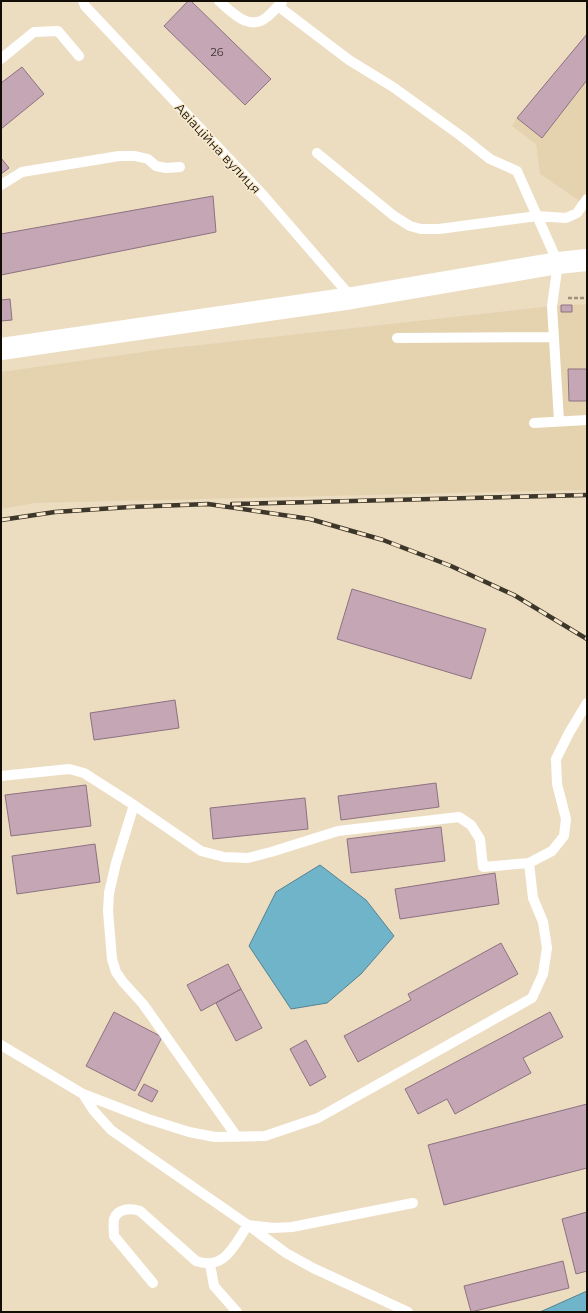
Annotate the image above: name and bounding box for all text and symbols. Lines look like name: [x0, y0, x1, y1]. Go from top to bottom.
house number: 26: [211, 45, 224, 59]
street label: Авіаційна вулиця: [172, 99, 264, 197]

